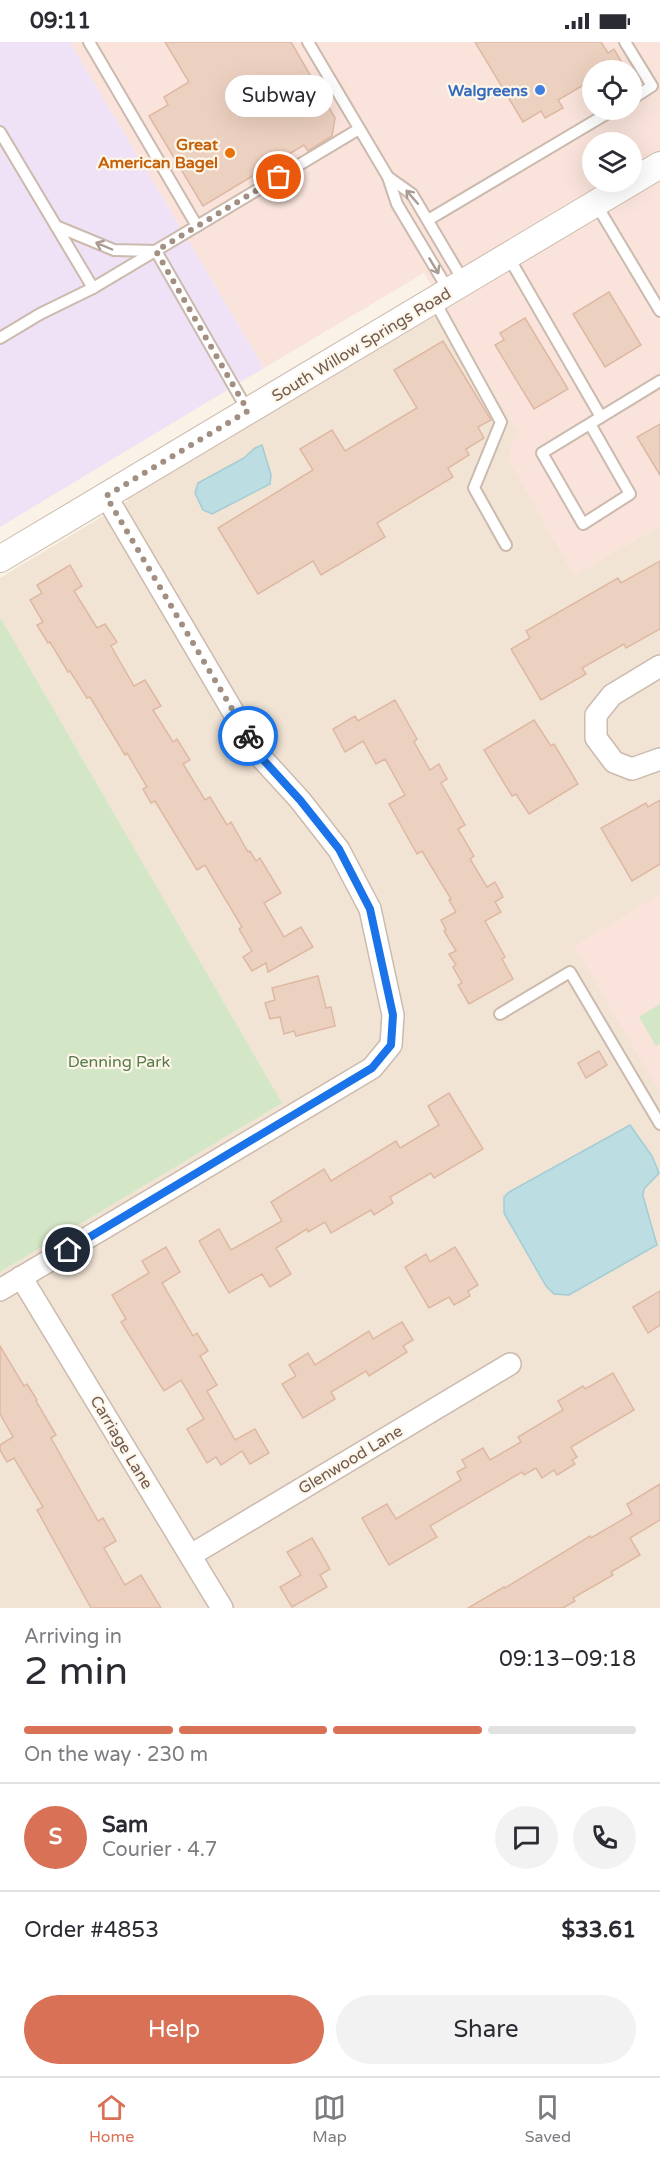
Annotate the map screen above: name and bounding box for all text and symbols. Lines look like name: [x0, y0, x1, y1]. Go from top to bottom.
text: 09:11: [30, 8, 91, 34]
map controls: [582, 60, 642, 192]
button: locate: [582, 60, 642, 120]
callout: Subway: [225, 75, 333, 117]
place label: Walgreens: [448, 81, 528, 101]
marker: Walgreens: [533, 83, 547, 97]
text: Subway: [242, 84, 316, 108]
button: layers: [582, 132, 642, 192]
place label: Great American Bagel: [98, 135, 219, 173]
marker: Great American Bagel: [223, 146, 237, 160]
pin: [253, 151, 304, 202]
icon: bag: [262, 160, 295, 193]
one-way arrow: [405, 189, 418, 205]
one-way arrow: [96, 240, 114, 251]
one-way arrow: [428, 257, 440, 274]
street label: South Willow Springs Road: [268, 283, 455, 406]
courier: [218, 706, 278, 766]
icon: bike: [232, 720, 265, 753]
park label: Denning Park: [68, 1052, 170, 1072]
pin: [42, 1224, 93, 1275]
icon: home: [51, 1233, 84, 1266]
street label: Carriage Lane: [85, 1392, 157, 1493]
street label: Glenwood Lane: [295, 1421, 406, 1499]
text: Arriving in: [24, 1625, 122, 1649]
text: 09:13–09:18: [499, 1646, 636, 1672]
text: 2 min: [24, 1648, 128, 1695]
text: On the way · 230 m: [24, 1743, 208, 1767]
button: chat: [495, 1806, 558, 1869]
button: phone: [573, 1806, 636, 1869]
text: Sam: [102, 1812, 148, 1838]
text: S: [49, 1824, 62, 1850]
text: Courier · 4.7: [102, 1838, 217, 1862]
text: Order #4853: [24, 1917, 159, 1943]
text: $33.61: [561, 1917, 636, 1943]
button: Help: [24, 1995, 324, 2064]
button: Share: [336, 1995, 636, 2064]
tab: Home: [89, 2091, 134, 2147]
tab: Map: [312, 2091, 347, 2147]
tab: Saved: [525, 2091, 571, 2147]

